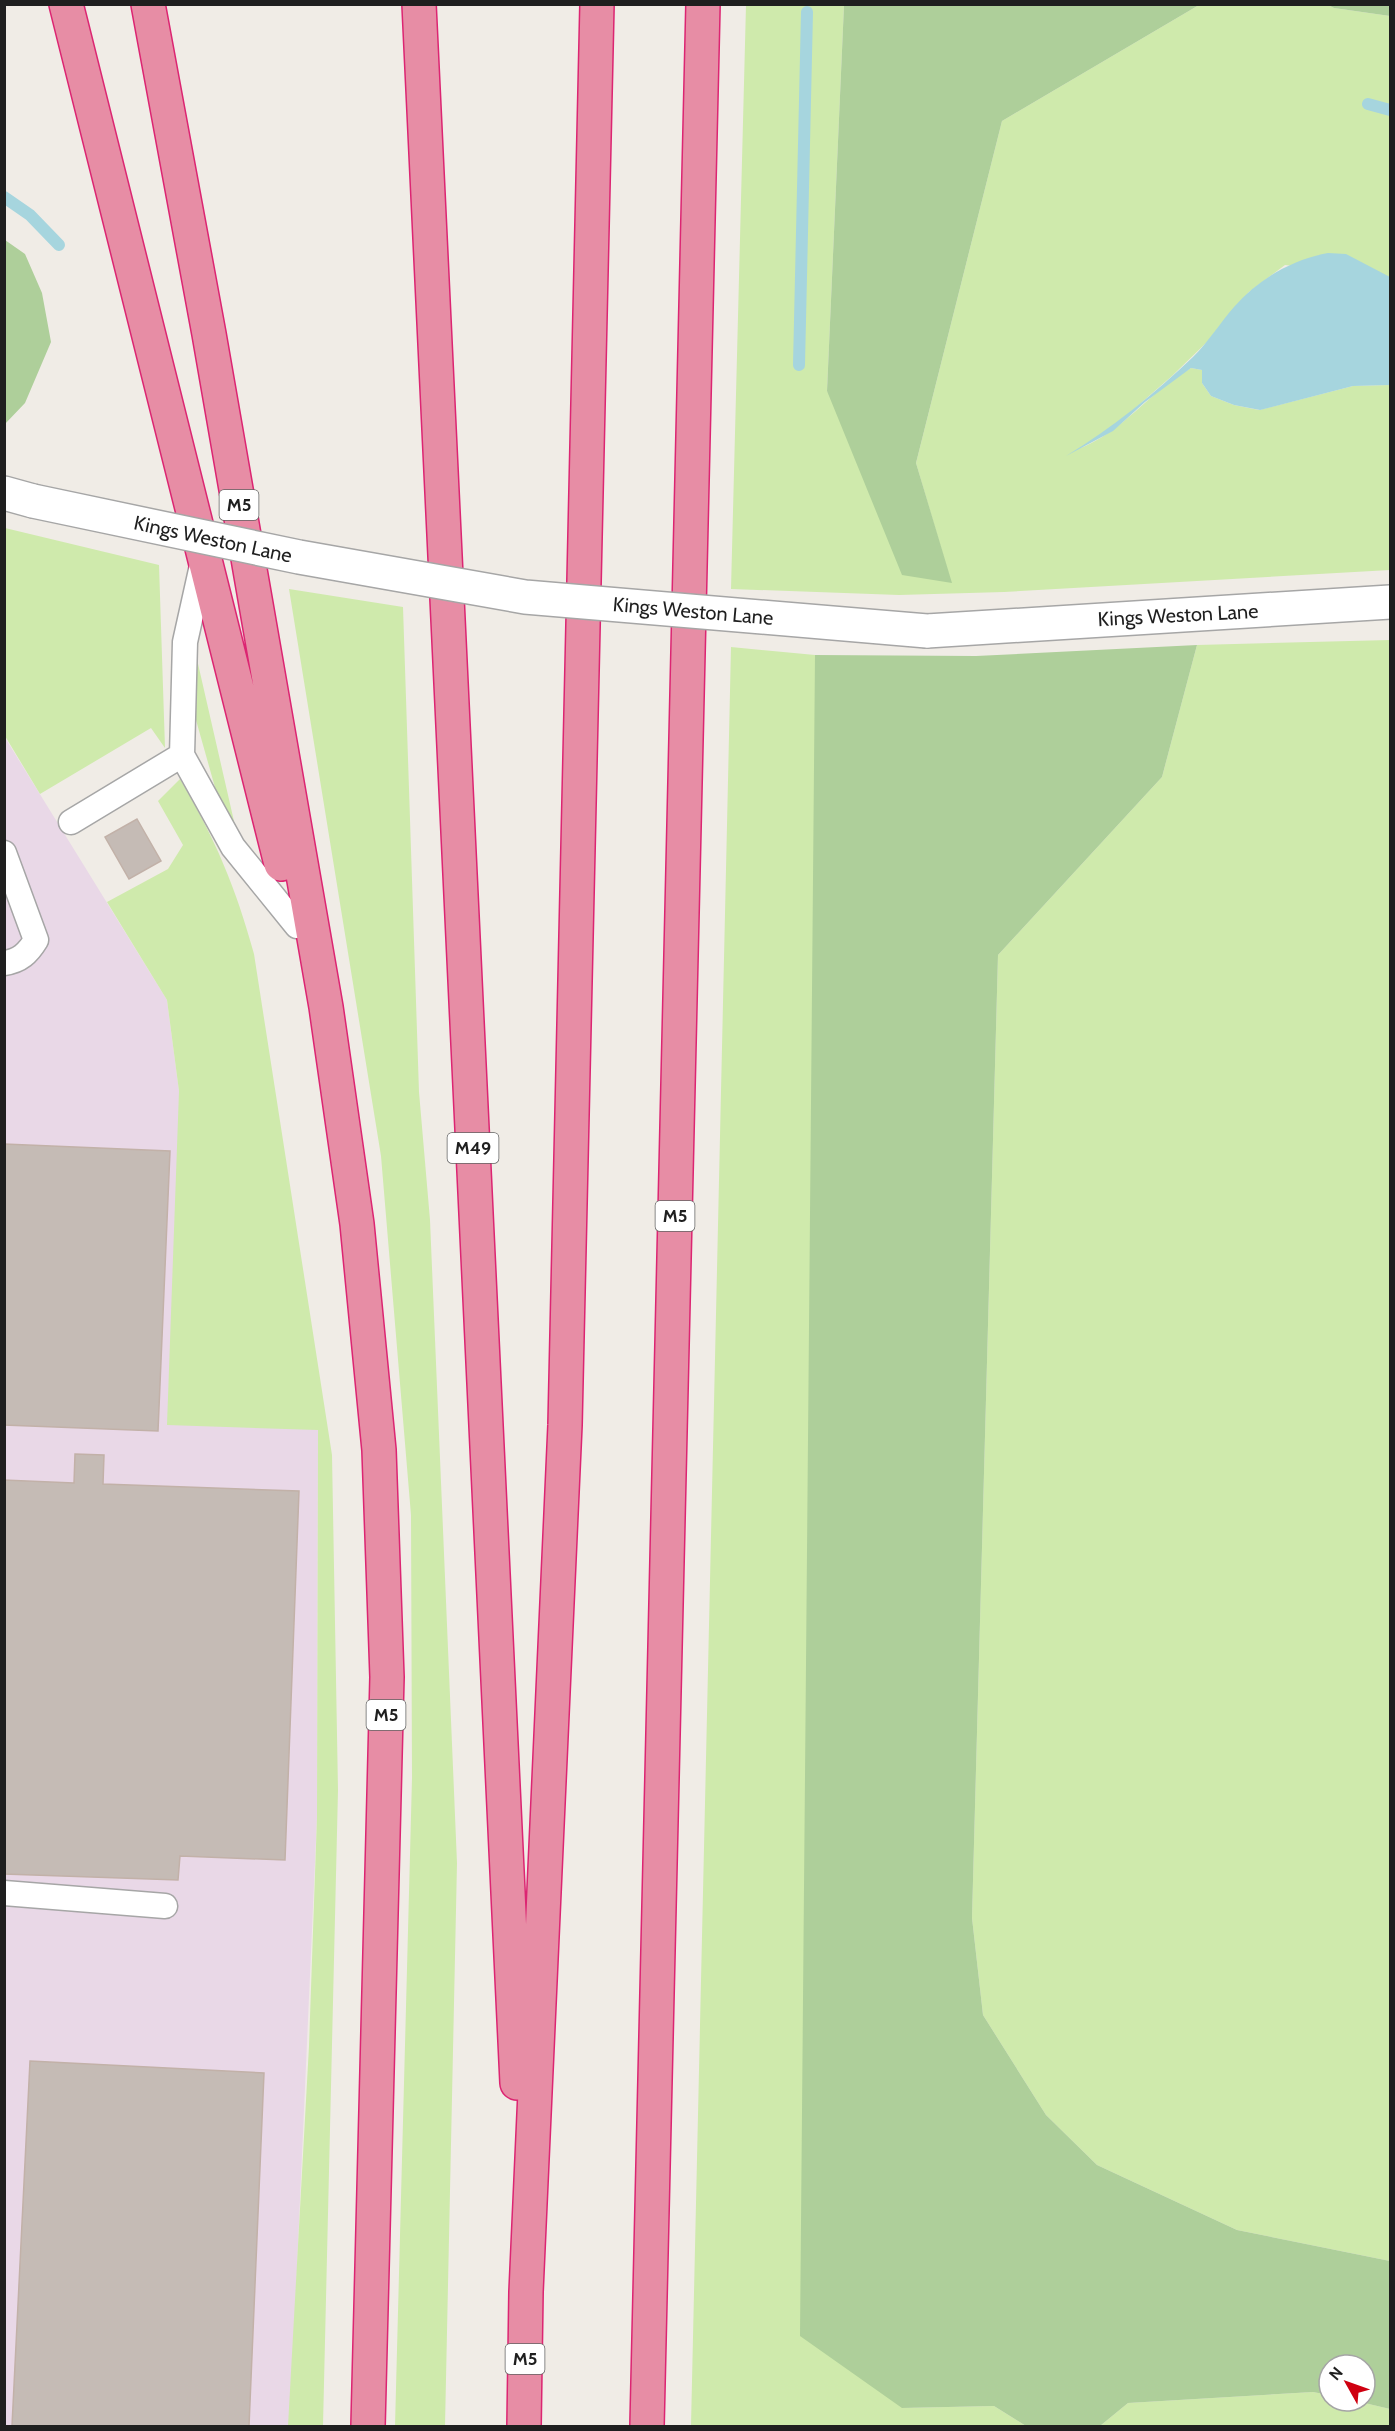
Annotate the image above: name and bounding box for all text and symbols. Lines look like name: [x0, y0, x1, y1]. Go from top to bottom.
road number: M5: [220, 490, 258, 520]
street label: Kings Weston Lane: [132, 511, 294, 567]
street label: Kings Weston Lane: [612, 592, 774, 630]
street label: Kings Weston Lane: [1097, 599, 1259, 631]
road number: M49: [448, 1133, 498, 1163]
road number: M5: [656, 1201, 694, 1231]
road number: M5: [366, 1700, 406, 1730]
road number: M5: [506, 2344, 544, 2374]
north arrow: [1317, 2353, 1377, 2413]
text: N: [1325, 2363, 1347, 2384]

